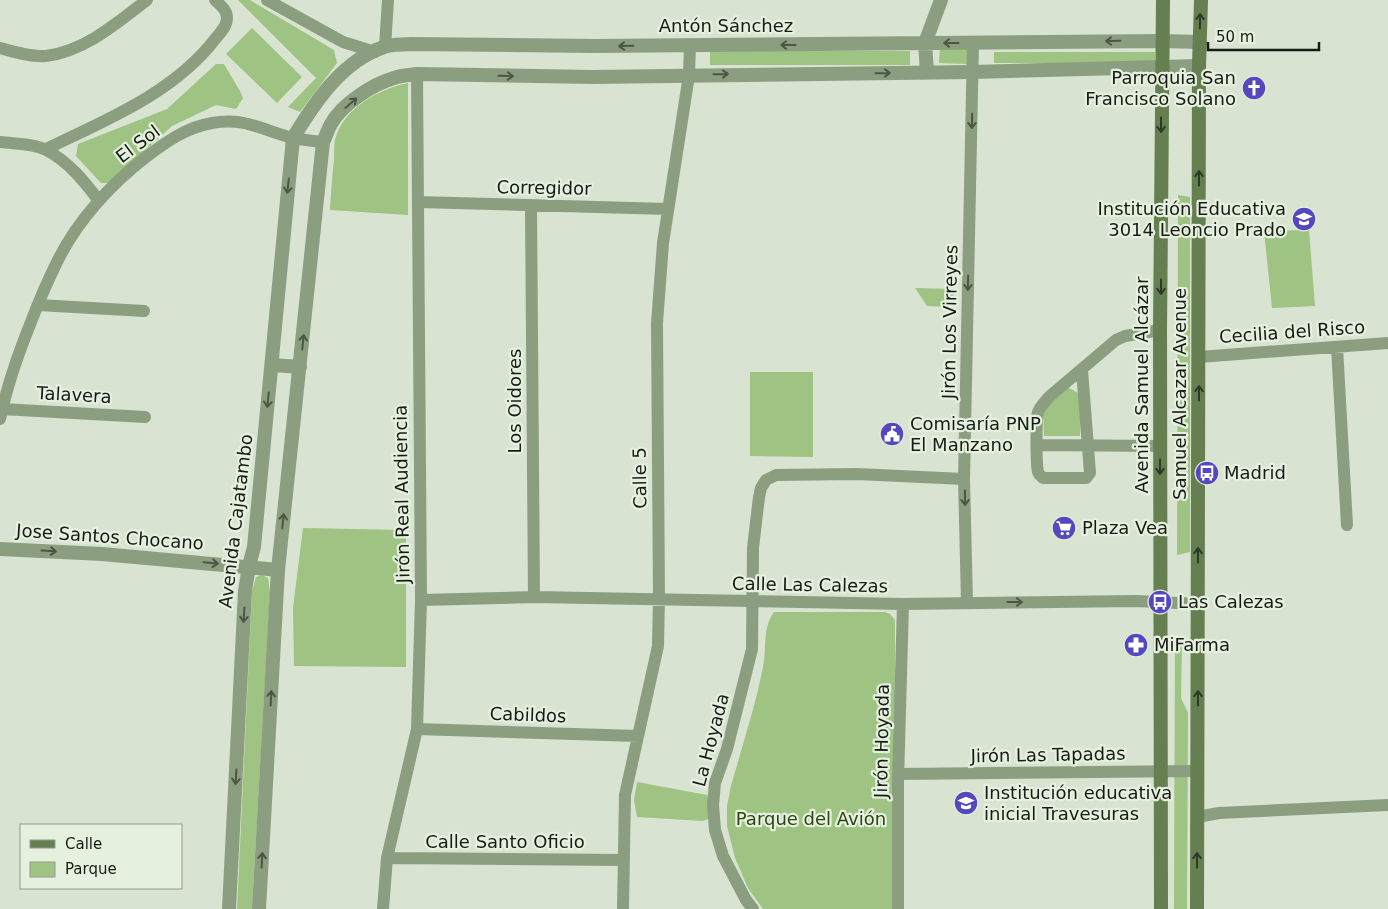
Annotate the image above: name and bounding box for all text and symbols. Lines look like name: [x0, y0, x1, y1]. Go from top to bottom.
one-way arrow: [1196, 13, 1205, 29]
street label: Antón Sánchez: [659, 15, 793, 36]
scale bar: [1208, 20, 1319, 52]
text: 50 m: [1216, 28, 1254, 46]
one-way arrow: [1105, 37, 1121, 46]
one-way arrow: [943, 38, 959, 48]
one-way arrow: [780, 40, 796, 49]
one-way arrow: [618, 41, 634, 51]
place label: Parroquia San Francisco Solano: [1085, 67, 1236, 109]
one-way arrow: [874, 68, 891, 78]
one-way arrow: [712, 69, 728, 79]
one-way arrow: [497, 71, 513, 81]
church icon: Parroquia San Francisco Solano: [1241, 75, 1267, 101]
one-way arrow: [344, 97, 357, 109]
one-way arrow: [967, 113, 976, 129]
one-way arrow: [1156, 116, 1166, 132]
street label: El Sol: [112, 120, 164, 167]
one-way arrow: [1194, 170, 1204, 186]
street label: Corregidor: [496, 176, 592, 199]
one-way arrow: [283, 178, 292, 194]
place label: Institución Educativa 3014 Leoncio Prado: [1097, 198, 1286, 240]
school or university icon: Institución Educativa 3014 Leoncio Prado: [1291, 206, 1317, 232]
street label: Jirón Los Virreyes: [938, 245, 961, 400]
one-way arrow: [963, 274, 973, 291]
street label: Avenida Samuel Alcázar: [1131, 276, 1152, 493]
one-way arrow: [1156, 278, 1166, 295]
street label: Samuel Alcazar Avenue: [1169, 288, 1190, 500]
street label: Cecilia del Risco: [1218, 316, 1366, 347]
one-way arrow: [298, 335, 307, 351]
street label: Los Oidores: [504, 349, 525, 453]
street label: Talavera: [35, 382, 112, 407]
one-way arrow: [1194, 385, 1204, 402]
one-way arrow: [263, 392, 273, 408]
street label: Jirón Real Audiencia: [389, 405, 414, 584]
place label: Comisaría PNP El Manzano: [910, 413, 1041, 455]
public building icon: Comisaría PNP El Manzano: [879, 421, 905, 447]
street label: Avenida Cajatambo: [214, 433, 257, 609]
street label: Calle 5: [628, 447, 651, 509]
one-way arrow: [1155, 458, 1165, 475]
bus stop icon: Madrid: [1194, 460, 1220, 486]
place label: Madrid: [1224, 462, 1286, 483]
one-way arrow: [960, 490, 969, 506]
one-way arrow: [278, 513, 288, 529]
supermarket icon: Plaza Vea: [1051, 515, 1077, 541]
place label: Plaza Vea: [1082, 517, 1168, 538]
street label: Jose Santos Chocano: [15, 519, 204, 554]
one-way arrow: [40, 547, 56, 556]
one-way arrow: [1193, 548, 1203, 564]
one-way arrow: [202, 558, 218, 568]
street label: Calle Las Calezas: [732, 573, 888, 596]
bus stop icon: Las Calezas: [1147, 589, 1173, 615]
place label: Las Calezas: [1178, 591, 1284, 612]
one-way arrow: [1007, 597, 1023, 607]
one-way arrow: [239, 606, 248, 622]
pharmacy icon: MiFarma: [1123, 632, 1149, 658]
place label: MiFarma: [1154, 634, 1230, 655]
street label: Jirón Hoyada: [870, 684, 893, 799]
one-way arrow: [267, 690, 276, 706]
one-way arrow: [1193, 690, 1203, 706]
street label: La Hoyada: [688, 691, 733, 789]
street label: Cabildos: [489, 703, 567, 726]
street label: Jirón Las Tapadas: [969, 743, 1126, 766]
one-way arrow: [231, 769, 240, 785]
place label: Institución educativa inicial Travesuras: [984, 782, 1172, 824]
school or university icon: Institución educativa inicial Travesuras: [953, 790, 979, 816]
park label: Parque del Avión: [736, 808, 886, 829]
legend: [20, 824, 182, 889]
street label: Calle Santo Oficio: [425, 831, 585, 852]
text: Calle: [65, 835, 102, 853]
one-way arrow: [257, 853, 266, 869]
one-way arrow: [1192, 853, 1202, 869]
text: Parque: [65, 860, 117, 878]

